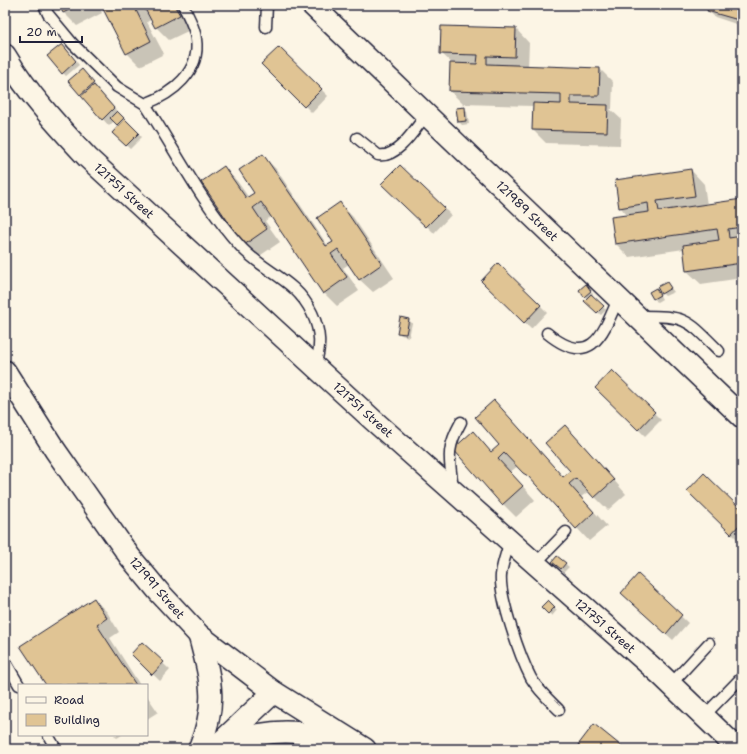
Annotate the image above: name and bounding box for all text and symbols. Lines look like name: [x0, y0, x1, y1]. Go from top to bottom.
scale bar: [20, 18, 82, 44]
text: 20 m: [26, 24, 57, 40]
street label: 121751 Street: [90, 160, 158, 222]
street label: 121989 Street: [492, 177, 562, 245]
street label: 121751 Street: [329, 379, 397, 441]
street label: 121991 Street: [126, 554, 188, 622]
street label: 121751 Street: [571, 595, 639, 657]
legend: [18, 684, 148, 736]
text: Road: [54, 692, 85, 708]
text: Building: [54, 712, 100, 728]

